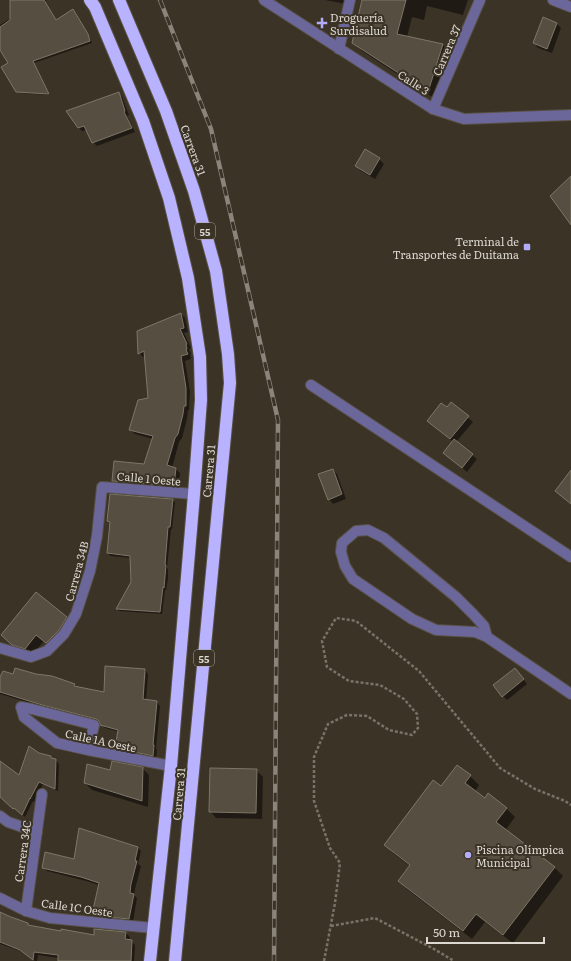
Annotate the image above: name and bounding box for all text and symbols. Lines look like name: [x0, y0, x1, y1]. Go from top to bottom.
place label: Droguería Surdisalud: [330, 9, 387, 38]
marker: Droguería Surdisalud: [317, 18, 327, 28]
street label: Carrera 37: [428, 22, 464, 78]
street label: Calle 3: [395, 66, 433, 98]
street label: Carrera 31: [177, 122, 211, 178]
road number: 55: [195, 223, 215, 239]
place label: Terminal de Transportes de Duitama: [393, 233, 519, 262]
marker: Terminal de Transportes de Duitama: [522, 242, 532, 252]
street label: Carrera 31: [198, 443, 218, 498]
street label: Calle 1 Oeste: [116, 467, 182, 489]
street label: Carrera 34B: [60, 539, 92, 603]
road number: 55: [194, 650, 214, 666]
street label: Calle 1A Oeste: [64, 725, 138, 755]
street label: Carrera 31: [168, 766, 188, 821]
street label: Carrera 34C: [10, 819, 34, 883]
place label: Piscina Olímpica Municipal: [476, 841, 564, 870]
marker: Piscina Olímpica Municipal: [463, 850, 473, 860]
street label: Calle 1C Oeste: [40, 894, 114, 920]
scale bar: [427, 919, 544, 945]
text: 50 m: [433, 923, 460, 941]

